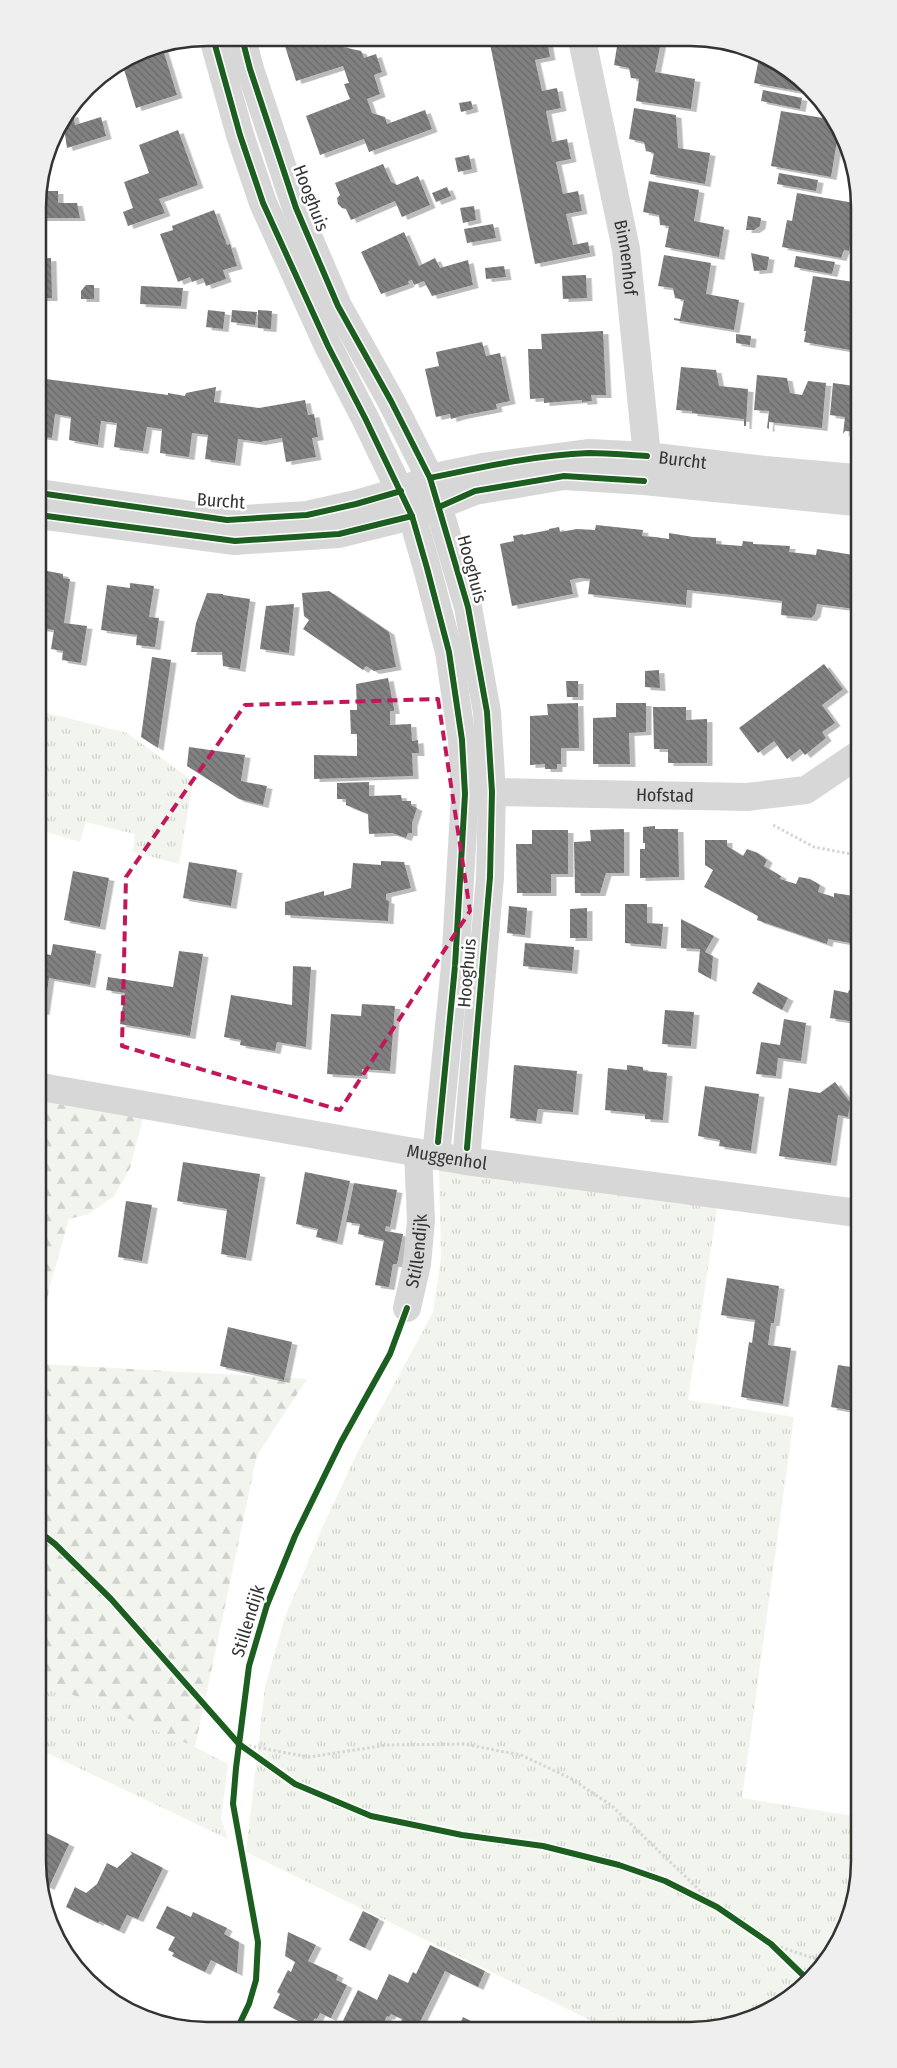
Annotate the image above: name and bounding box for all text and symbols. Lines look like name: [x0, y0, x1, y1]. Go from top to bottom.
street label: Hooghuis: [288, 162, 334, 235]
street label: Binnenhof: [609, 218, 642, 298]
street label: Burcht: [657, 446, 708, 474]
street label: Burcht: [196, 488, 246, 514]
street label: Hooghuis: [452, 533, 492, 606]
street label: Hofstad: [636, 784, 694, 807]
street label: Hooghuis: [453, 937, 481, 1009]
street label: Muggenhol: [405, 1140, 489, 1175]
street label: Stillendijk: [401, 1213, 432, 1290]
street label: Stillendijk: [227, 1582, 270, 1660]

